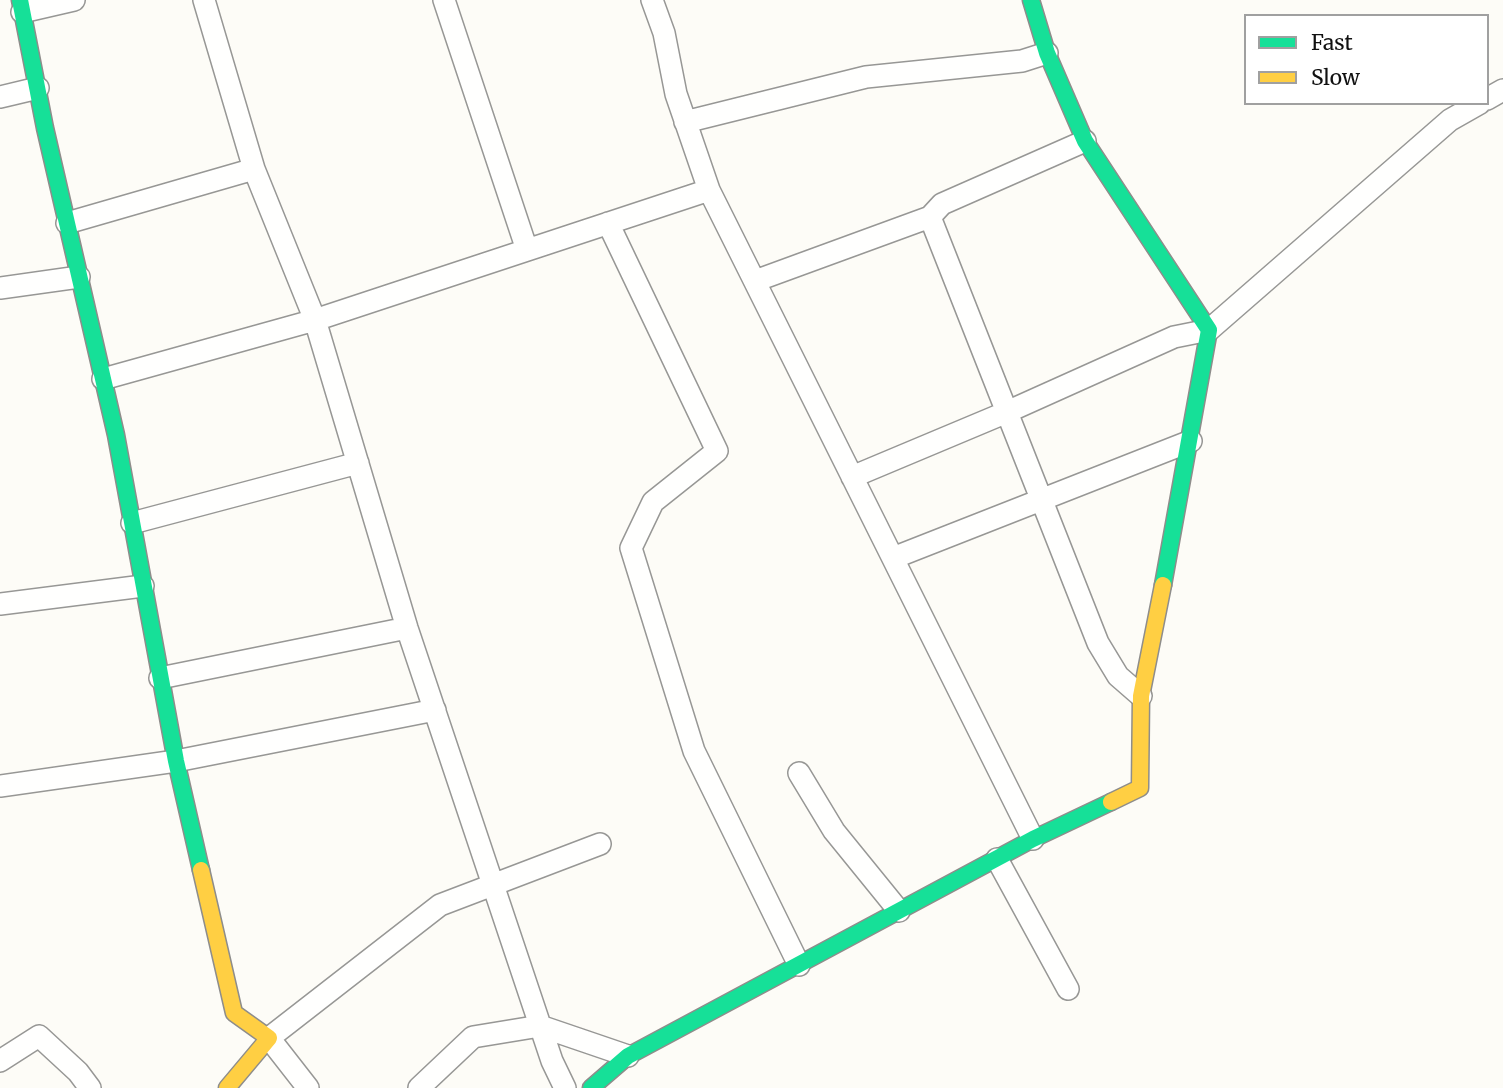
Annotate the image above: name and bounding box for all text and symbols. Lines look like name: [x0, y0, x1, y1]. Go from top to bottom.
legend: [1244, 14, 1489, 105]
text: Fast: [1311, 29, 1353, 56]
text: Slow: [1311, 64, 1360, 91]

